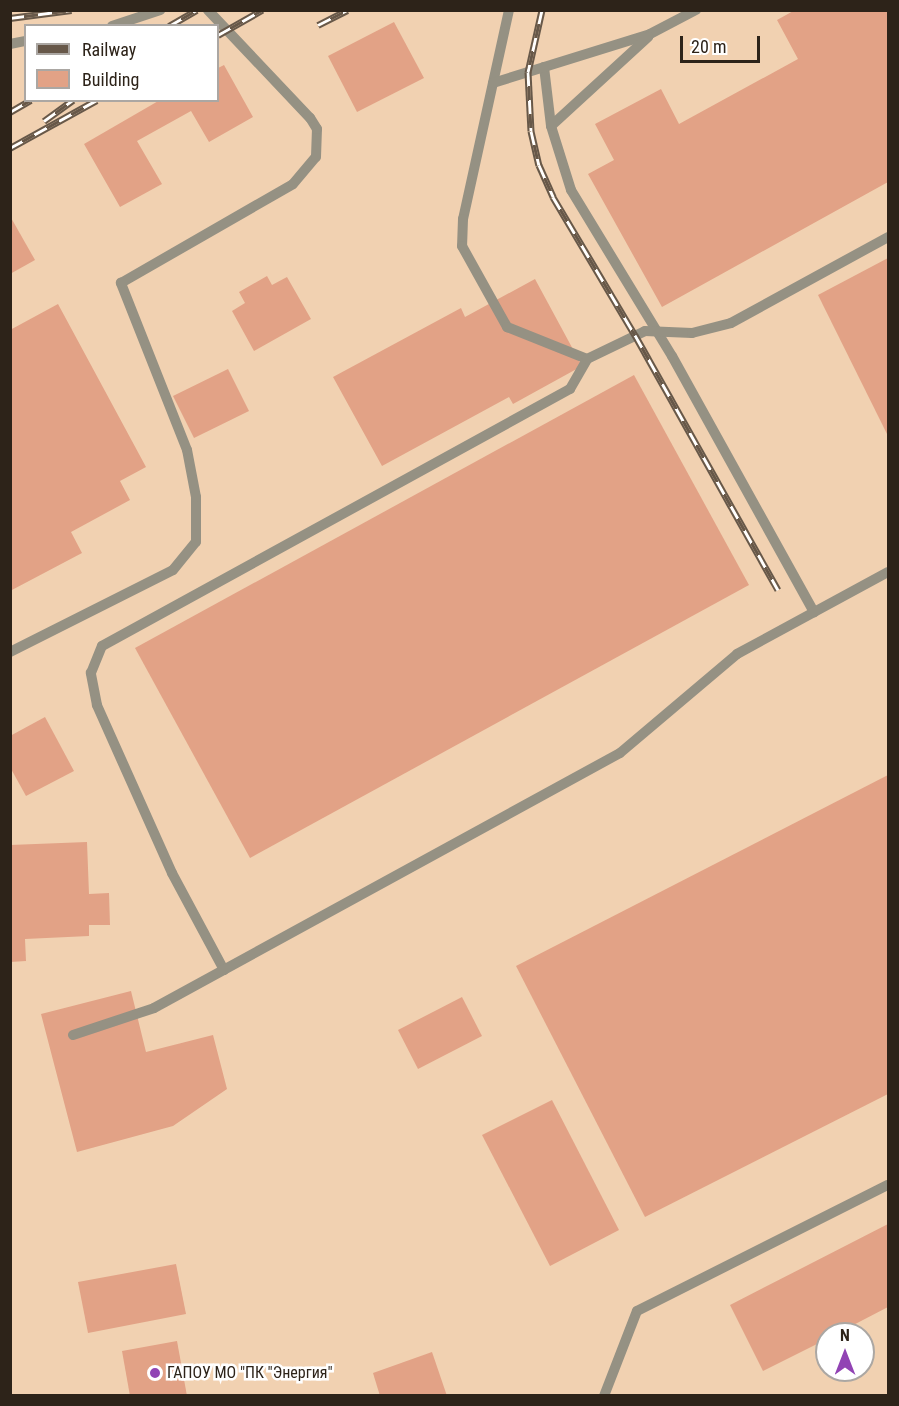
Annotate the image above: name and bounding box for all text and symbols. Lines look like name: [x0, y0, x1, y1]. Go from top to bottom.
legend: [24, 24, 219, 102]
scale bar: [683, 24, 762, 62]
text: 20 m: [691, 36, 726, 57]
text: Railway: [82, 39, 136, 60]
text: Building: [82, 69, 139, 90]
north arrow: [815, 1322, 875, 1382]
text: N: [840, 1326, 850, 1345]
place label: ГАПОУ МО "ПК "Энергия": [167, 1363, 333, 1383]
marker: ГАПОУ МО "ПК "Энергия": [148, 1366, 162, 1380]

